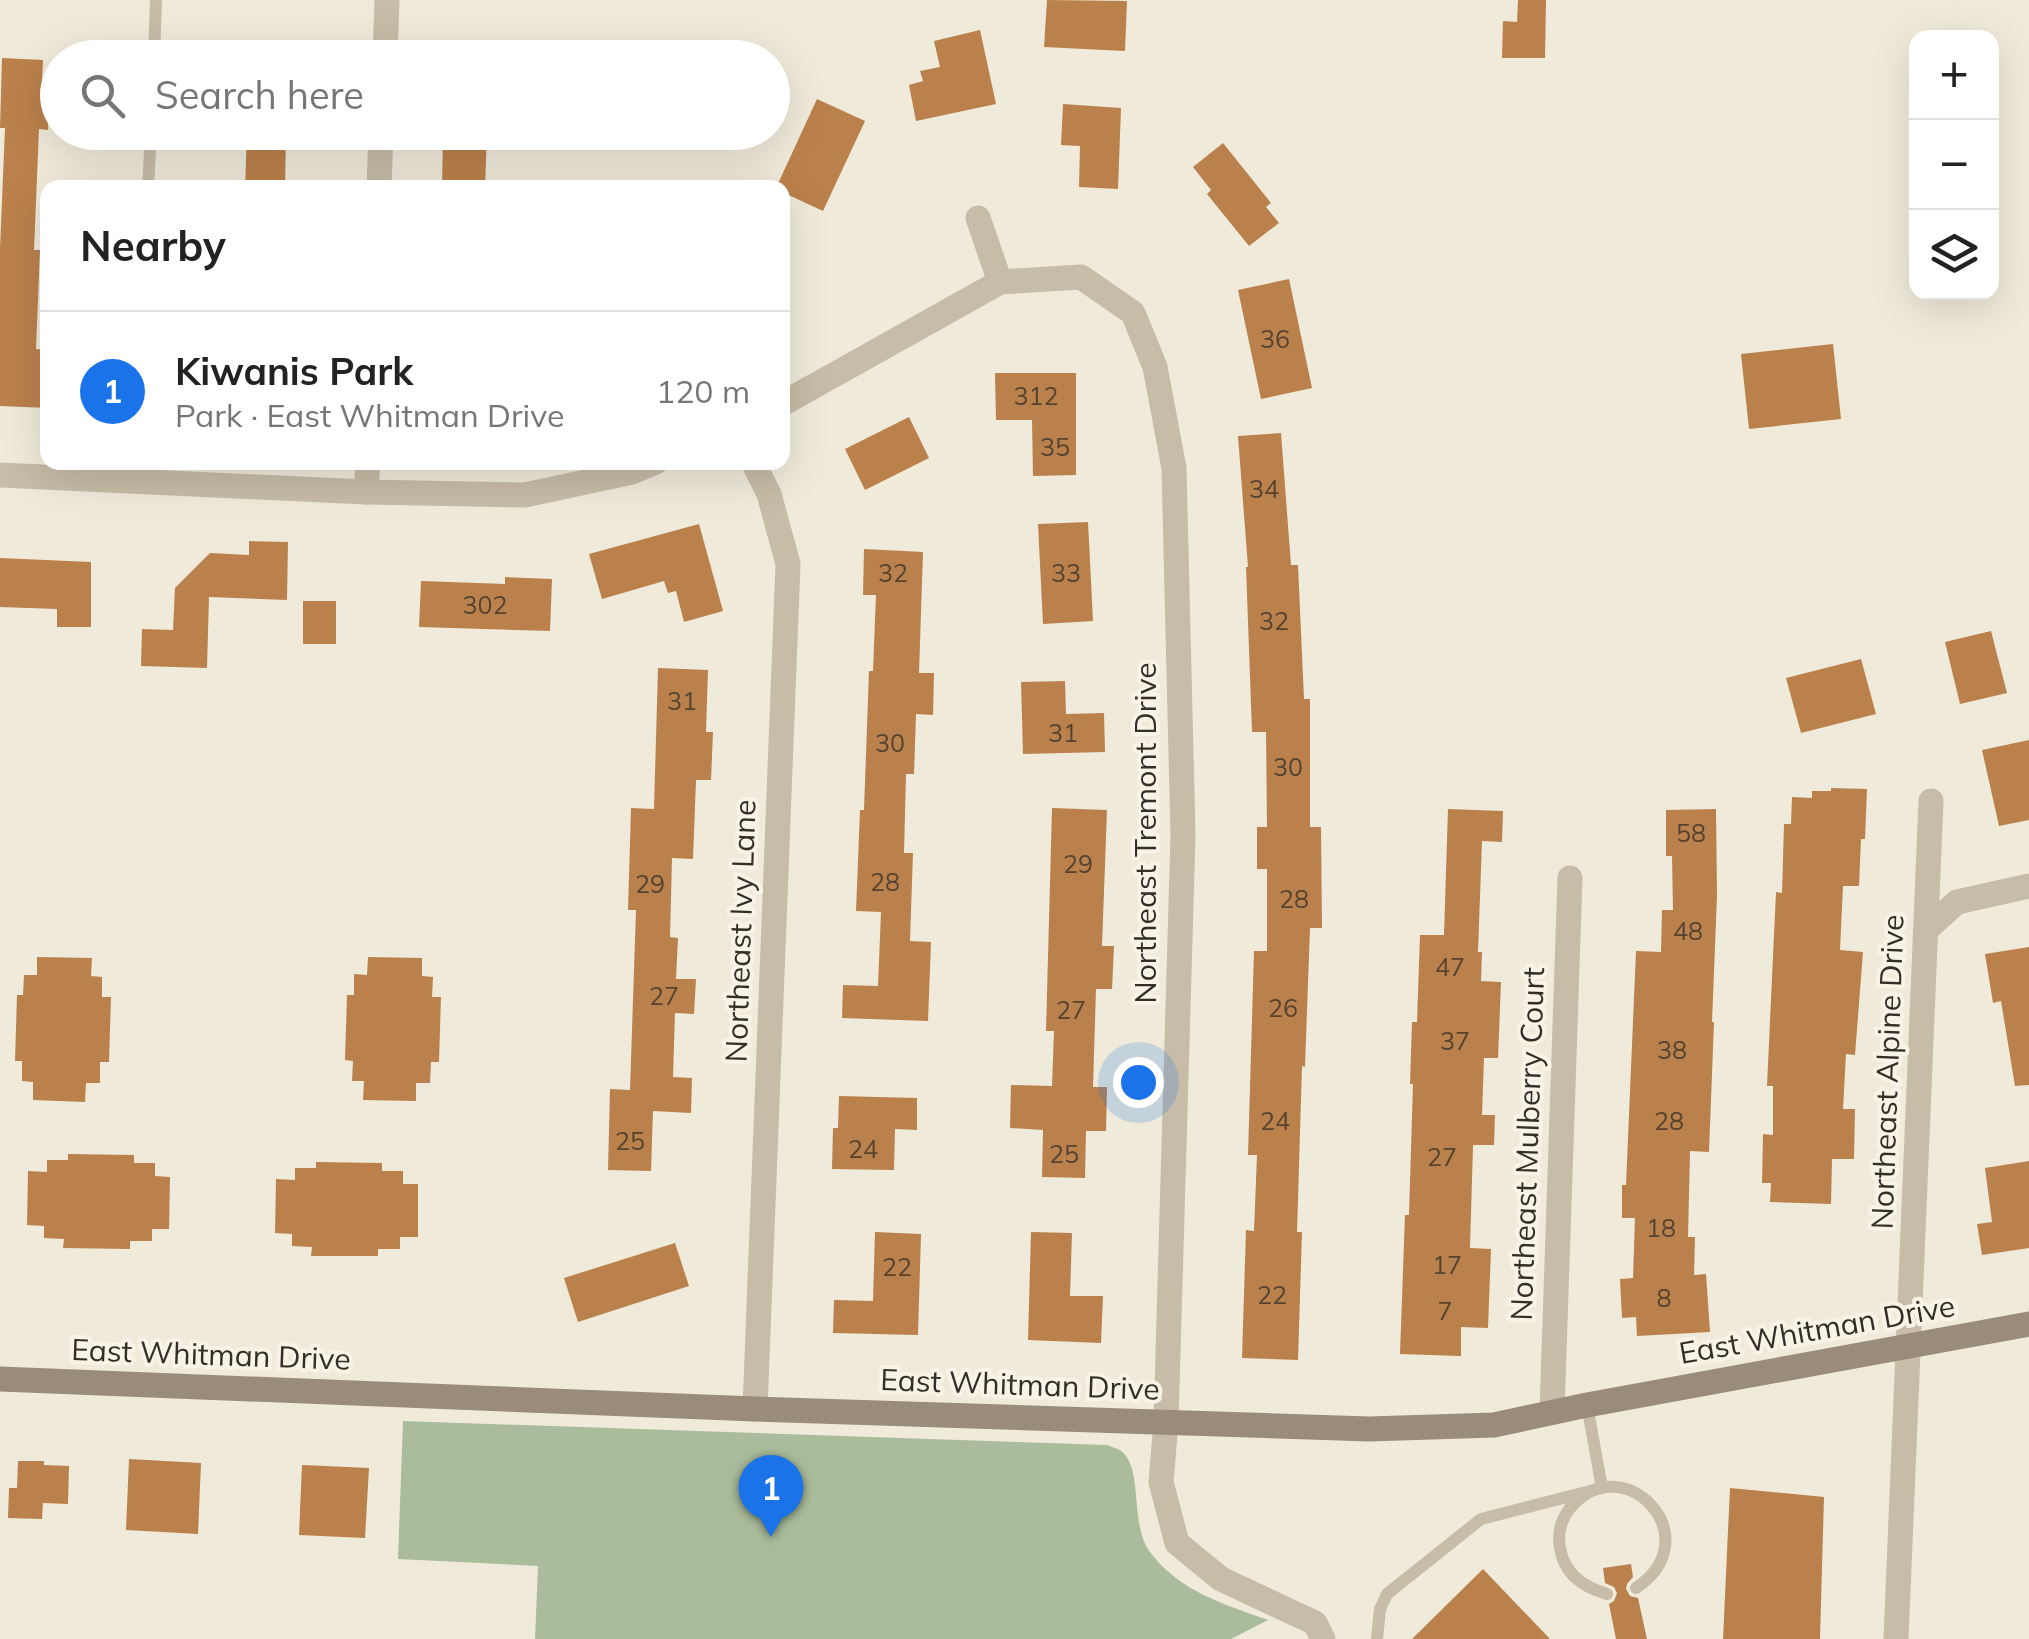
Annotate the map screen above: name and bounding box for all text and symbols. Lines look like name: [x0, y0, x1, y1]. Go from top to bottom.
map controls: [1909, 30, 1999, 300]
button: +: [1909, 30, 1999, 120]
search box: [40, 40, 790, 150]
icon: search: [75, 68, 130, 123]
text: Search here: [155, 71, 364, 119]
button: −: [1909, 120, 1999, 210]
button: layers: [1909, 210, 1999, 300]
text: Nearby: [80, 219, 226, 272]
house number: 36: [1260, 323, 1290, 354]
text: Kiwanis Park: [175, 347, 413, 395]
text: 1: [103, 371, 122, 411]
text: 120 m: [656, 371, 750, 411]
house number: 312: [1013, 380, 1059, 411]
text: Park · East Whitman Drive: [175, 395, 564, 435]
house number: 35: [1040, 431, 1070, 462]
house number: 34: [1249, 473, 1279, 504]
house number: 32: [878, 557, 908, 588]
house number: 33: [1051, 557, 1081, 588]
house number: 302: [462, 589, 508, 620]
house number: 32: [1259, 605, 1289, 636]
street label: Northeast Tremont Drive: [1126, 662, 1164, 1004]
house number: 31: [667, 685, 697, 716]
house number: 31: [1048, 717, 1078, 748]
house number: 30: [875, 727, 905, 758]
house number: 30: [1273, 751, 1303, 782]
street label: Northeast Ivy Lane: [716, 799, 764, 1063]
house number: 58: [1676, 817, 1706, 848]
house number: 29: [1063, 848, 1093, 879]
house number: 28: [870, 866, 900, 897]
house number: 29: [635, 868, 665, 899]
house number: 28: [1279, 883, 1309, 914]
street label: Northeast Alpine Drive: [1863, 914, 1911, 1230]
house number: 48: [1673, 915, 1703, 946]
house number: 47: [1435, 951, 1465, 982]
street label: Northeast Mulberry Court: [1502, 967, 1552, 1321]
house number: 27: [649, 980, 679, 1011]
house number: 26: [1268, 992, 1298, 1023]
house number: 27: [1056, 994, 1086, 1025]
house number: 37: [1440, 1025, 1470, 1056]
house number: 38: [1657, 1034, 1687, 1065]
your location: [1113, 1057, 1164, 1108]
house number: 24: [1260, 1105, 1290, 1136]
house number: 28: [1654, 1105, 1684, 1136]
house number: 25: [615, 1125, 645, 1156]
house number: 24: [848, 1133, 878, 1164]
house number: 25: [1049, 1138, 1079, 1169]
house number: 27: [1427, 1141, 1457, 1172]
house number: 18: [1646, 1212, 1676, 1243]
house number: 17: [1432, 1249, 1462, 1280]
house number: 22: [882, 1251, 912, 1282]
house number: 22: [1257, 1279, 1287, 1310]
house number: 8: [1656, 1282, 1672, 1313]
street label: East Whitman Drive: [1676, 1286, 1958, 1372]
house number: 7: [1437, 1295, 1453, 1326]
street label: East Whitman Drive: [71, 1330, 351, 1378]
street label: East Whitman Drive: [880, 1360, 1160, 1408]
pin: 1: [738, 1454, 804, 1537]

